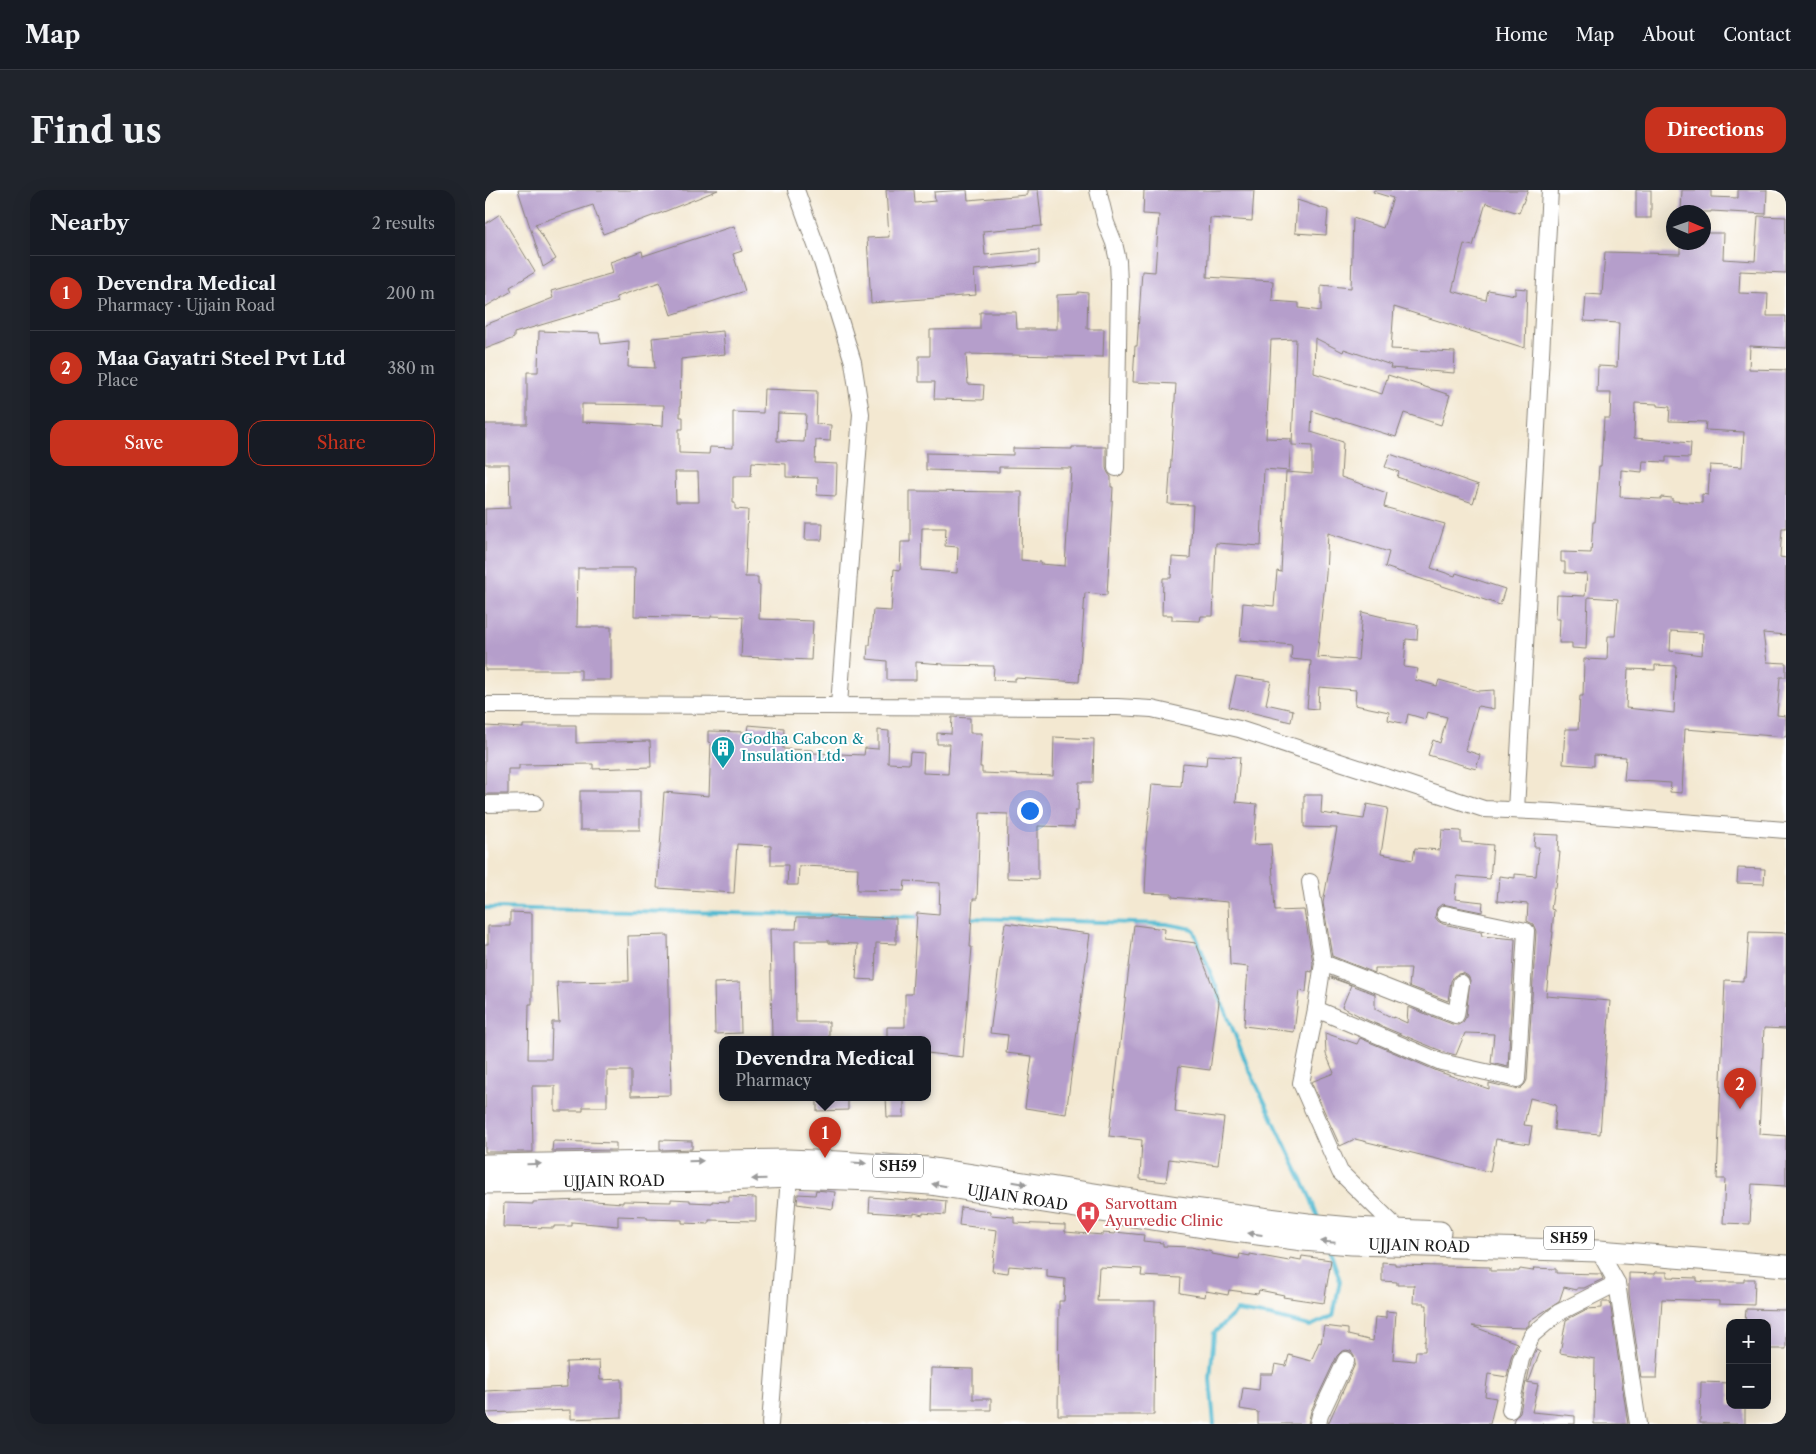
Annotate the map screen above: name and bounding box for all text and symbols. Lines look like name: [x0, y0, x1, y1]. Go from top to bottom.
text: Map: [25, 20, 80, 49]
text: Home: [1495, 24, 1548, 46]
text: Map: [1576, 24, 1614, 46]
text: About: [1642, 24, 1695, 46]
text: Contact: [1723, 24, 1791, 46]
button: Directions: [1645, 107, 1786, 153]
text: Find us: [30, 109, 162, 152]
north arrow: [1666, 205, 1711, 250]
text: Nearby: [50, 210, 129, 235]
text: 2 results: [372, 213, 435, 233]
text: Devendra Medical: [97, 272, 276, 295]
text: 1: [62, 283, 70, 303]
text: 200 m: [386, 283, 435, 303]
text: Pharmacy · Ujjain Road: [97, 295, 275, 315]
text: Maa Gayatri Steel Pvt Ltd: [97, 347, 346, 370]
text: 2: [61, 358, 71, 378]
text: 380 m: [387, 358, 435, 378]
text: Place: [97, 370, 138, 390]
button: Save: [50, 420, 238, 466]
button: Share: [248, 420, 435, 466]
place label: Godha Cabcon & Insulation Ltd.: [741, 729, 864, 765]
building icon: Godha Cabcon & Insulation Ltd.: [710, 735, 736, 769]
your location: [1017, 798, 1043, 824]
popup: [719, 1036, 931, 1101]
text: Devendra Medical: [735, 1047, 915, 1070]
pin: 2: [1724, 1068, 1756, 1109]
text: Pharmacy: [735, 1070, 812, 1090]
pin: 1: [809, 1117, 841, 1158]
road number: SH59: [873, 1154, 923, 1178]
one-way arrow: [688, 1157, 704, 1165]
one-way arrow: [851, 1159, 867, 1167]
one-way arrow: [526, 1160, 542, 1168]
street label: UJJAIN ROAD: [563, 1171, 665, 1191]
one-way arrow: [751, 1175, 767, 1183]
one-way arrow: [1012, 1179, 1028, 1187]
street label: UJJAIN ROAD: [966, 1180, 1069, 1215]
one-way arrow: [930, 1181, 946, 1189]
place label: Sarvottam Ayurvedic Clinic: [1104, 1194, 1223, 1230]
hospital icon: Sarvottam Ayurvedic Clinic: [1075, 1200, 1101, 1234]
road number: SH59: [1544, 1226, 1594, 1250]
one-way arrow: [1247, 1230, 1263, 1238]
street label: UJJAIN ROAD: [1368, 1234, 1470, 1256]
one-way arrow: [1319, 1238, 1335, 1246]
map controls: [1726, 1319, 1771, 1409]
button: +: [1726, 1319, 1771, 1364]
button: −: [1726, 1364, 1771, 1409]

